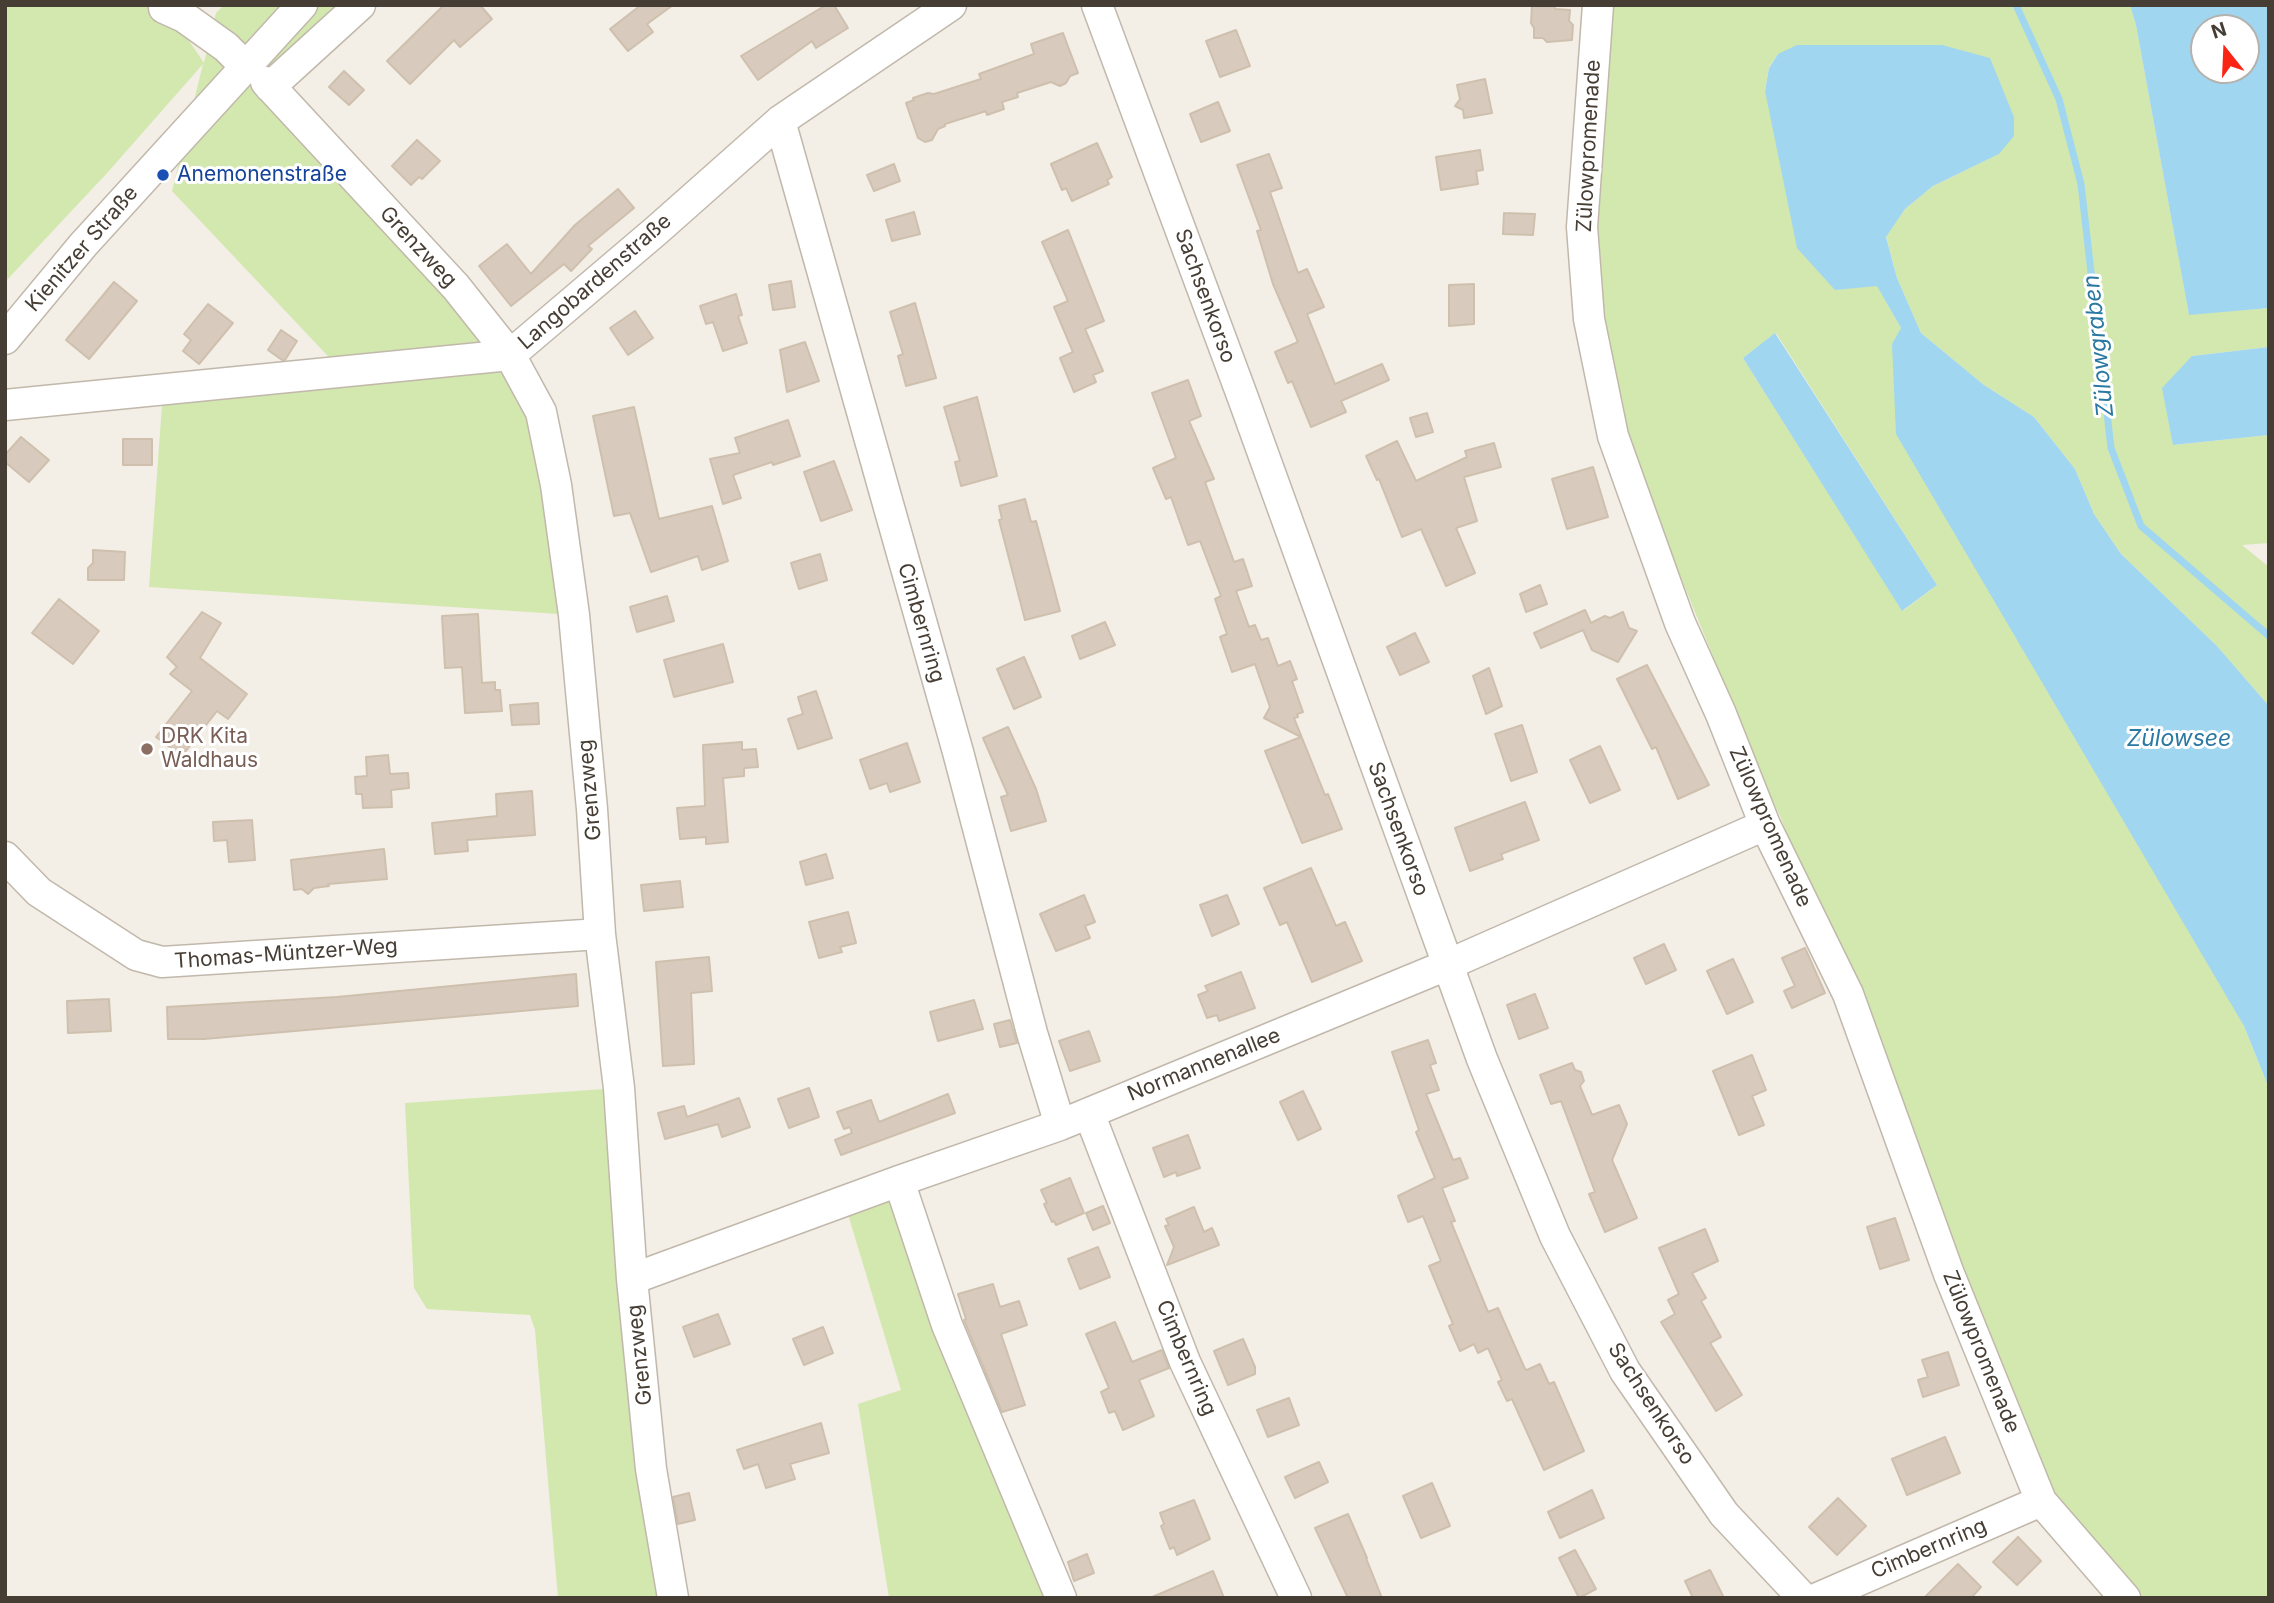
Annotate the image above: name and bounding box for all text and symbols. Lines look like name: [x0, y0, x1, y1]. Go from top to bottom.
north arrow: [2190, 14, 2260, 84]
text: N: [2209, 17, 2229, 44]
street label: Zülowpromenade: [1572, 59, 1606, 233]
place label: Anemonenstraße: [177, 162, 347, 188]
marker: Anemonenstraße: [155, 167, 171, 183]
street label: Kienitzer Straße: [20, 181, 144, 317]
street label: Grenzweg: [374, 201, 462, 293]
street label: Langobardenstraße: [513, 209, 677, 355]
street label: Sachsenkorso: [1169, 226, 1241, 366]
water label: Zülowgraben: [2078, 273, 2120, 419]
street label: Cimbernring: [892, 560, 950, 686]
place label: DRK Kita Waldhaus: [161, 724, 258, 774]
water label: Zülowsee: [2127, 725, 2231, 753]
street label: Grenzweg: [573, 738, 607, 842]
marker: DRK Kita Waldhaus: [139, 741, 155, 757]
street label: Zülowpromenade: [1723, 743, 1817, 911]
street label: Sachsenkorso: [1362, 759, 1434, 899]
street label: Thomas-Müntzer-Weg: [173, 934, 399, 974]
street label: Normannenallee: [1124, 1023, 1284, 1107]
street label: Zülowpromenade: [1937, 1267, 2025, 1437]
street label: Cimbernring: [1150, 1296, 1222, 1420]
street label: Grenzweg: [622, 1303, 658, 1407]
street label: Sachsenkorso: [1602, 1338, 1700, 1470]
street label: Cimbernring: [1867, 1513, 1991, 1585]

